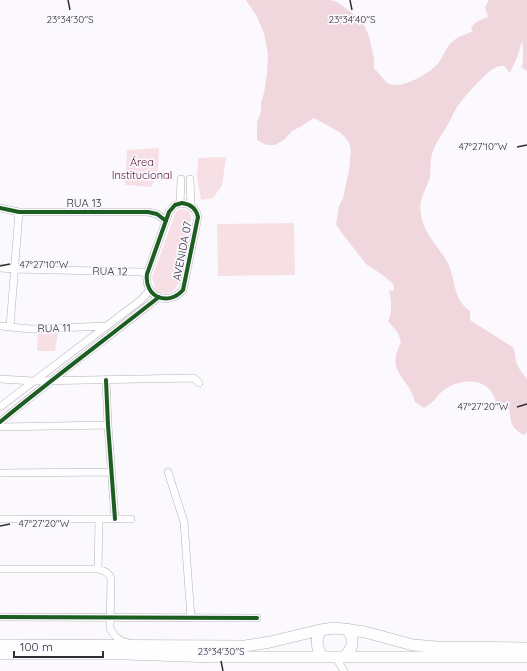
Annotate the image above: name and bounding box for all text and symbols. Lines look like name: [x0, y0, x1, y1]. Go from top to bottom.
text: 23°34'30"S: [46, 13, 94, 26]
text: 23°34'40"S: [328, 13, 376, 26]
text: 47°27'10"W: [459, 140, 508, 153]
park label: Área Institucional: [112, 155, 172, 182]
street label: RUA 13: [66, 196, 102, 210]
street label: AVENIDA 07: [169, 220, 195, 282]
text: 47°27'10"W: [20, 258, 69, 271]
street label: RUA 12: [92, 264, 128, 278]
street label: RUA 11: [37, 321, 71, 335]
text: 47°27'20"W: [458, 400, 509, 413]
text: 47°27'20"W: [19, 517, 70, 530]
scale bar: [14, 633, 103, 659]
text: 100 m: [20, 639, 53, 654]
text: 23°34'30"S: [197, 645, 245, 658]

